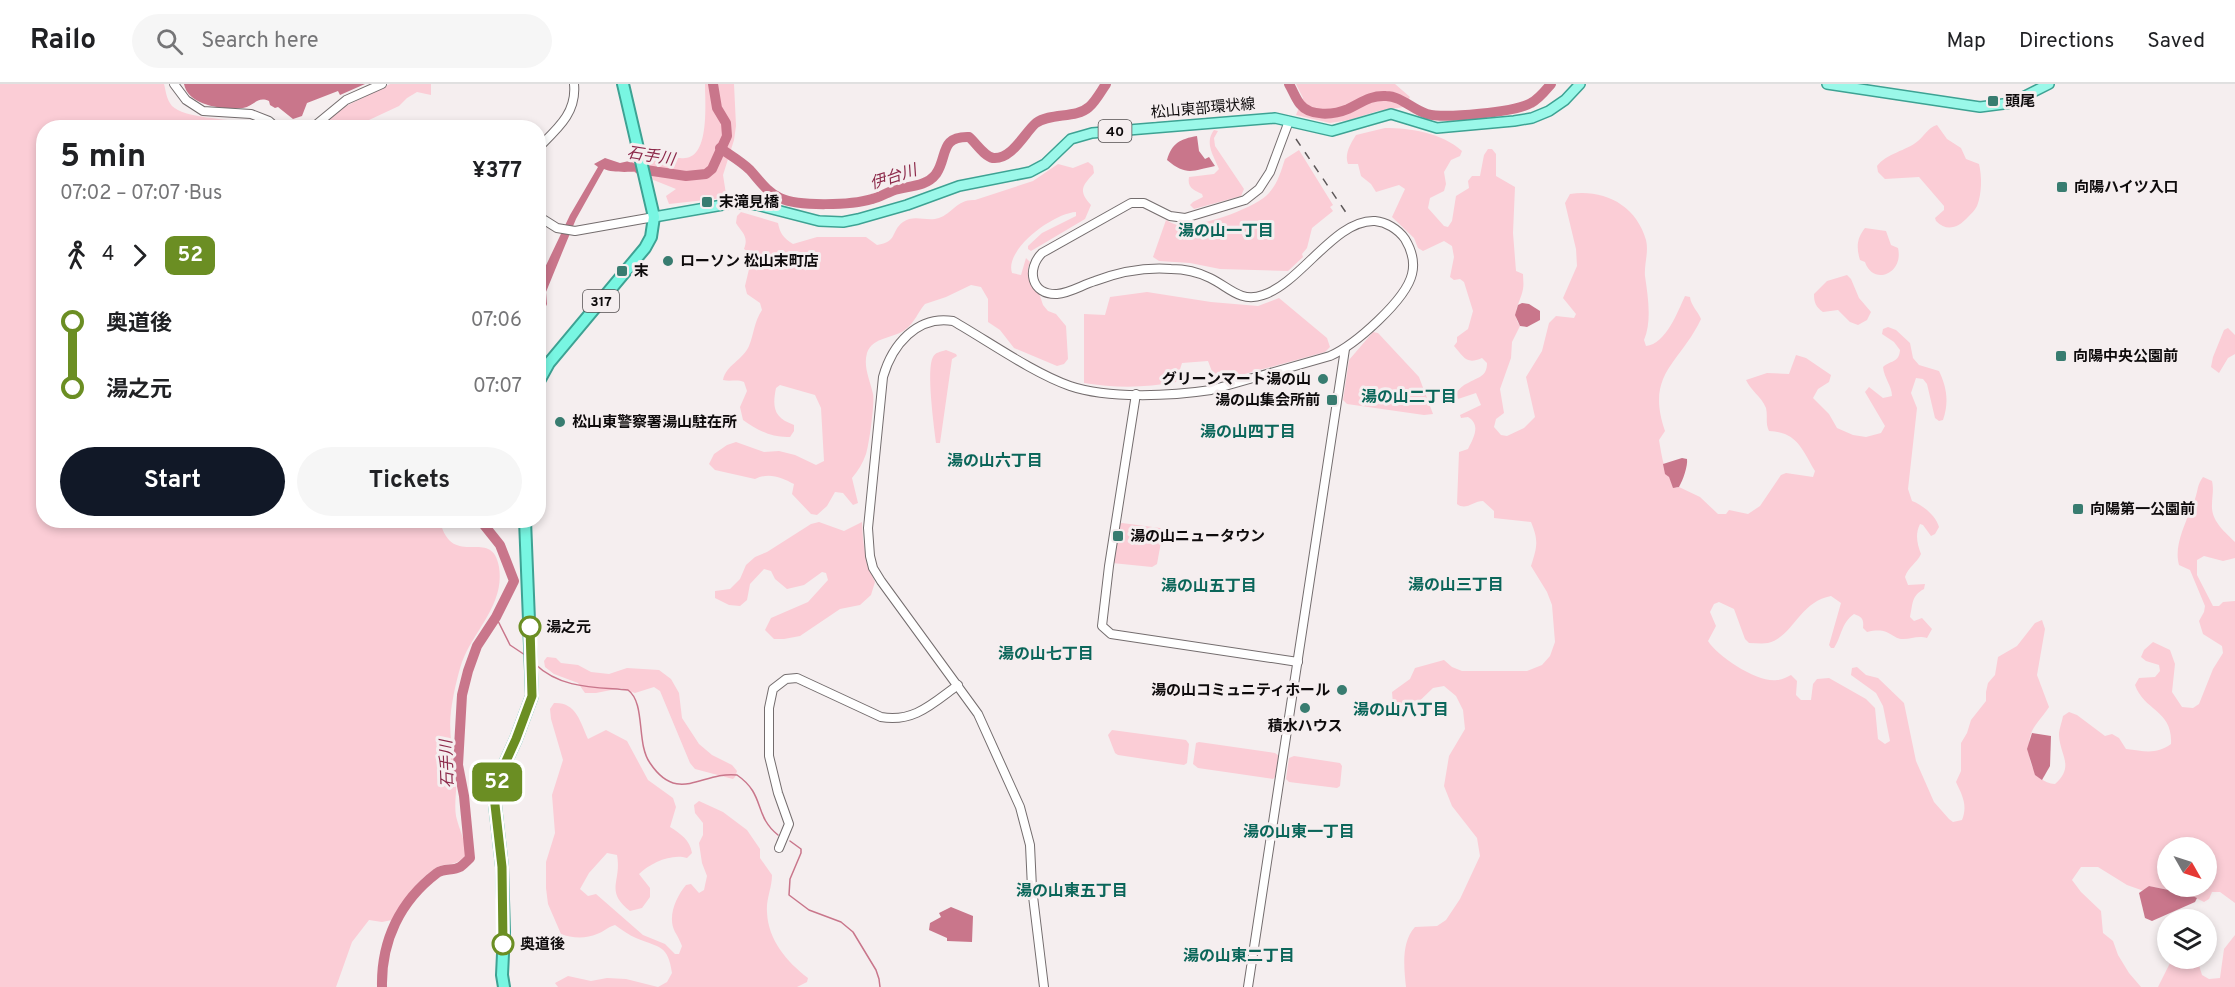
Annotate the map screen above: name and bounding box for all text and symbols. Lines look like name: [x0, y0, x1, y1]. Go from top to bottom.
search box: [132, 14, 552, 68]
text: Railo: [30, 23, 96, 59]
icon: search: [153, 25, 186, 58]
text: Search here: [201, 28, 319, 55]
text: Map: [1946, 28, 1986, 55]
text: Directions: [2019, 28, 2114, 55]
text: Saved: [2147, 28, 2205, 55]
place label: 頭尾: [2005, 93, 2035, 112]
street label: 松山東部環状線: [1150, 94, 1256, 124]
marker: 頭尾: [1986, 94, 2000, 108]
road number: 40: [1098, 120, 1132, 142]
text: 5 min: [60, 137, 146, 179]
water label: 石手川: [625, 143, 678, 171]
text: ¥377: [472, 158, 522, 185]
water label: 伊台川: [868, 160, 921, 195]
place label: 向陽ハイツ入口: [2074, 179, 2179, 198]
marker: 向陽ハイツ入口: [2055, 180, 2069, 194]
text: 07:02 – 07:07 · Bus: [60, 181, 222, 207]
place label: 末滝見橋: [719, 194, 780, 213]
marker: 末滝見橋: [700, 195, 714, 209]
district label: 湯の山一丁目: [1178, 222, 1274, 242]
icon: walk: [60, 239, 93, 272]
icon: forward: [123, 239, 156, 272]
text: 4: [102, 242, 114, 268]
text: 52: [177, 242, 203, 269]
place label: ローソン 松山末町店: [680, 253, 819, 272]
marker: ローソン 松山末町店: [661, 254, 675, 268]
place label: 末: [634, 263, 649, 282]
marker: 末: [615, 264, 629, 278]
road number: 317: [583, 290, 619, 312]
text: 07:06: [471, 308, 522, 334]
text: 奥道後: [106, 311, 172, 338]
place label: 向陽中央公園前: [2073, 347, 2178, 367]
marker: 向陽中央公園前: [2054, 349, 2068, 363]
place label: グリーンマート湯の山: [1162, 371, 1311, 390]
marker: グリーンマート湯の山: [1316, 372, 1330, 386]
text: 07:07: [473, 374, 522, 400]
text: 湯之元: [106, 377, 172, 404]
district label: 湯の山二丁目: [1361, 388, 1457, 408]
place label: 湯の山集会所前: [1215, 391, 1320, 411]
marker: 湯の山集会所前: [1325, 393, 1339, 407]
place label: 松山東警察署湯山駐在所: [572, 414, 737, 433]
marker: 松山東警察署湯山駐在所: [553, 415, 567, 429]
district label: 湯の山四丁目: [1200, 423, 1296, 443]
button: Start: [60, 447, 285, 516]
button: Tickets: [297, 447, 522, 516]
district label: 湯の山六丁目: [947, 452, 1043, 472]
place label: 向陽第一公園前: [2090, 500, 2195, 520]
marker: 向陽第一公園前: [2071, 502, 2085, 516]
place label: 湯の山ニュータウン: [1130, 528, 1265, 547]
marker: 湯の山ニュータウン: [1111, 529, 1125, 543]
district label: 湯の山三丁目: [1408, 576, 1504, 596]
district label: 湯の山五丁目: [1161, 577, 1257, 597]
marker: 湯之元: [519, 616, 541, 638]
place label: 湯之元: [546, 619, 591, 638]
district label: 湯の山七丁目: [998, 645, 1094, 665]
place label: 湯の山コミュニティホール: [1151, 682, 1330, 701]
marker: 湯の山コミュニティホール: [1335, 683, 1349, 697]
marker: 積水ハウス: [1298, 701, 1312, 715]
district label: 湯の山八丁目: [1353, 701, 1449, 721]
place label: 積水ハウス: [1267, 718, 1343, 737]
water label: 石手川: [437, 738, 459, 788]
line badge: 52: [470, 762, 524, 802]
text: 52: [484, 769, 510, 796]
district label: 湯の山東一丁目: [1243, 823, 1355, 843]
north arrow: [2157, 837, 2217, 897]
map controls: [2157, 837, 2217, 969]
district label: 湯の山東五丁目: [1016, 882, 1128, 902]
button: layers: [2157, 909, 2217, 969]
marker: 奥道後: [492, 933, 514, 955]
place label: 奥道後: [520, 936, 565, 955]
district label: 湯の山東二丁目: [1183, 947, 1295, 967]

